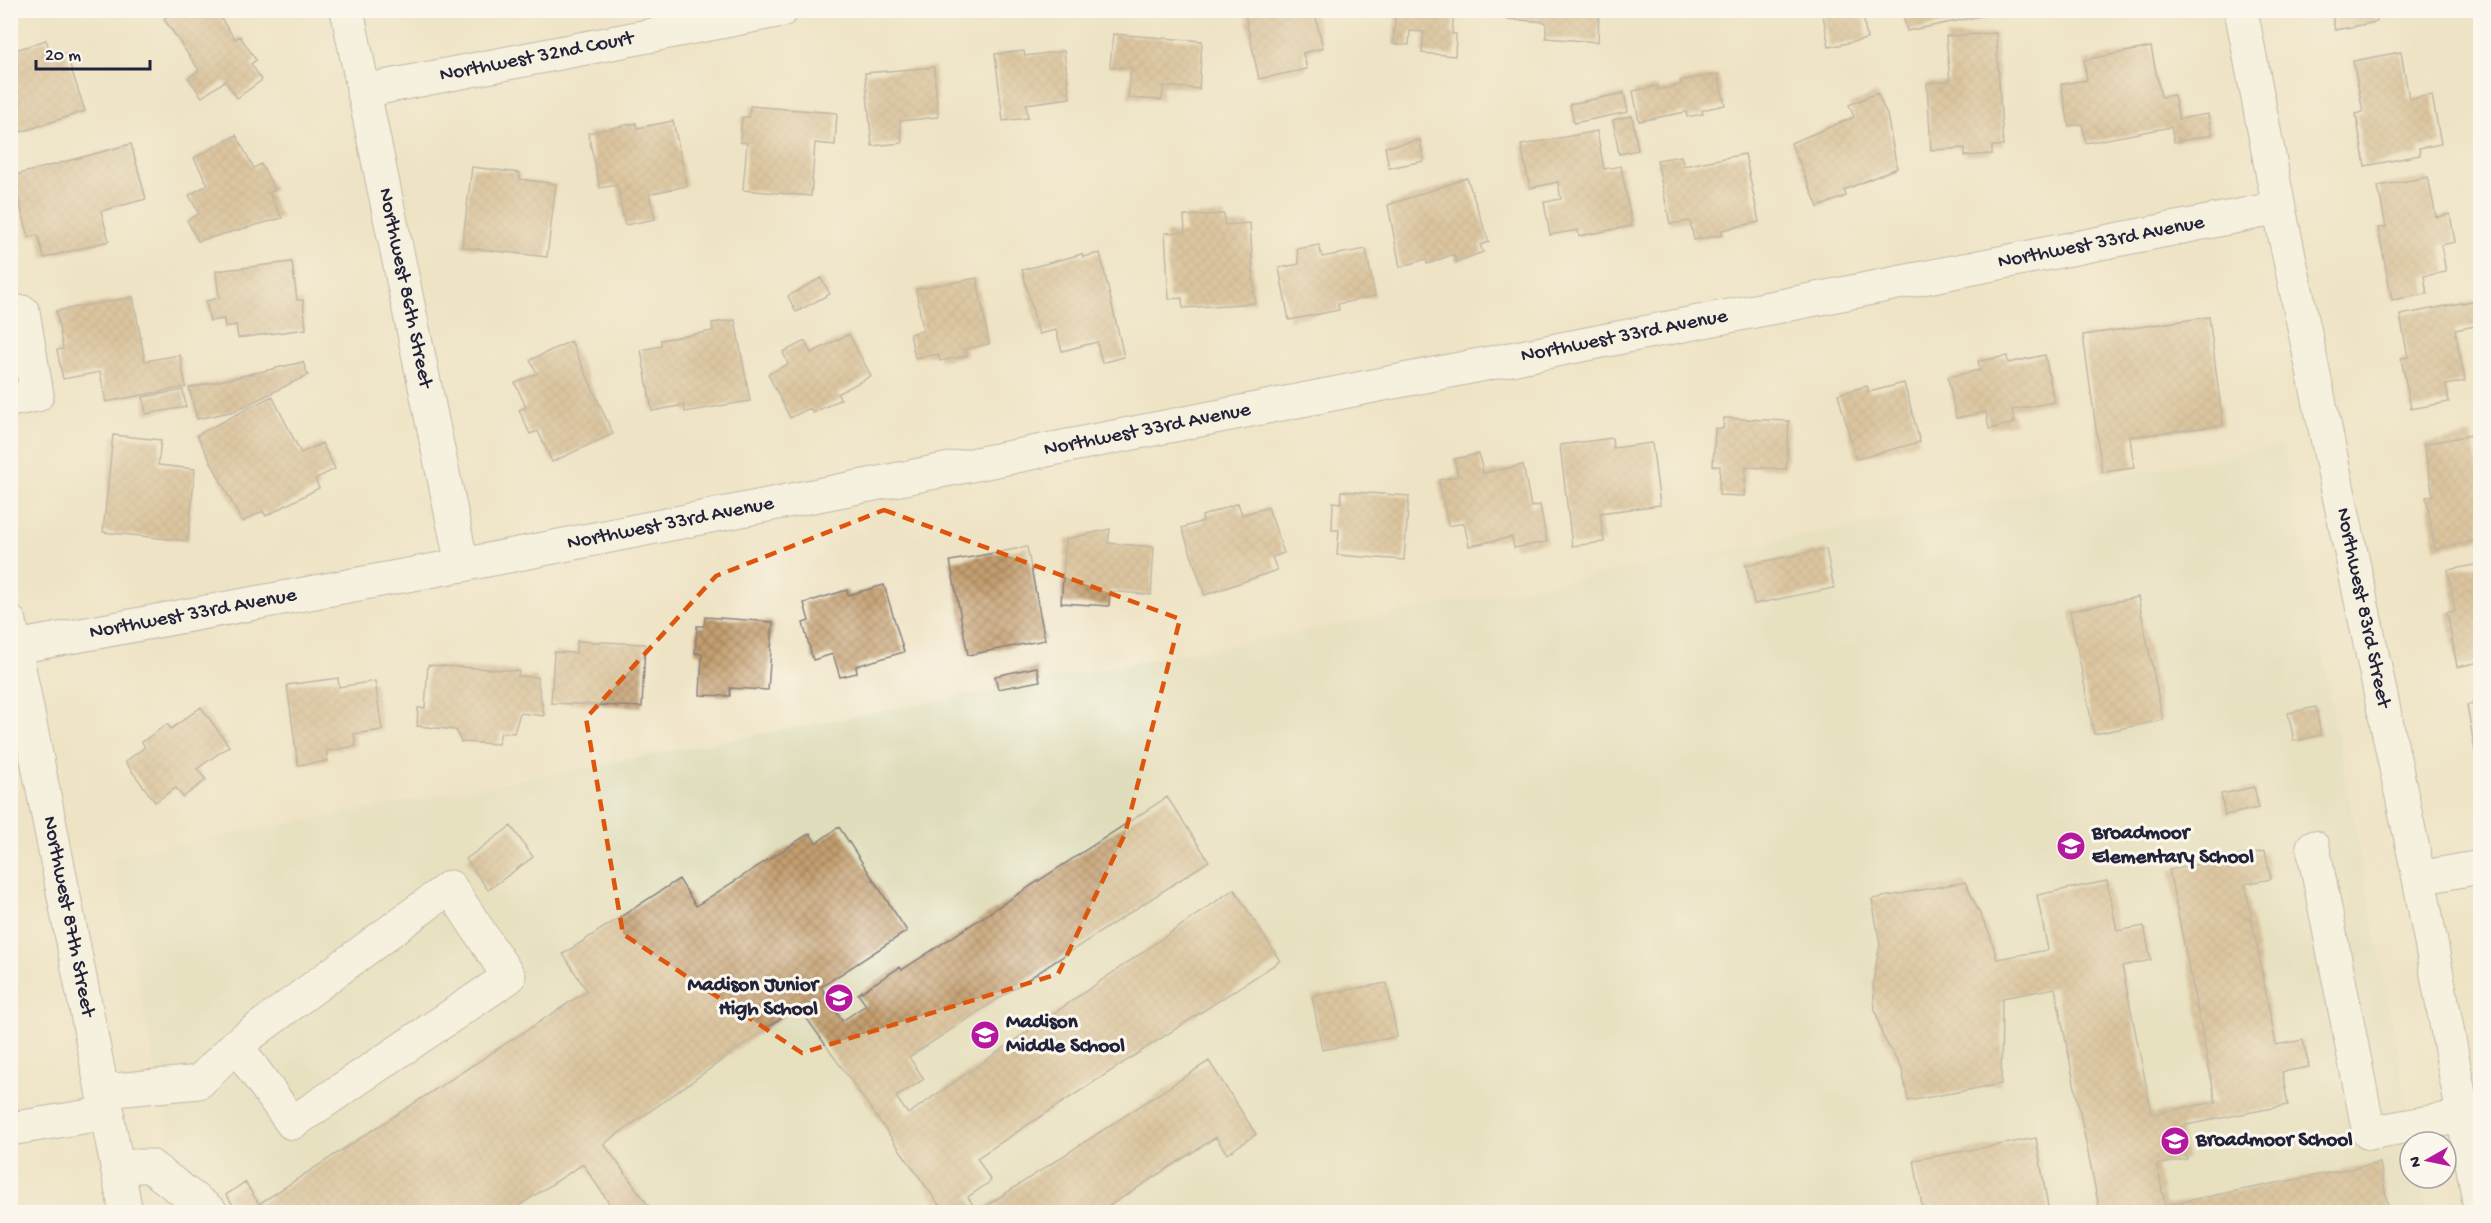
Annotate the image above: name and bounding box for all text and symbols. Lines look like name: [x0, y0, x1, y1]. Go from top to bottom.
street label: Northwest 32nd Court: [438, 26, 638, 88]
scale bar: [36, 33, 150, 71]
text: 20 m: [45, 46, 81, 67]
street label: Northwest 86th Street: [372, 186, 438, 393]
street label: Northwest 33rd Avenue: [1996, 210, 2208, 275]
street label: Northwest 33rd Avenue: [1519, 304, 1731, 369]
street label: Northwest 33rd Avenue: [1042, 398, 1254, 463]
street label: Northwest 33rd Avenue: [565, 491, 777, 557]
street label: Northwest 83rd Street: [2329, 506, 2396, 712]
street label: Northwest 33rd Avenue: [87, 583, 300, 646]
street label: Northwest 87th Street: [36, 814, 100, 1021]
place label: Broadmoor Elementary School: [2091, 822, 2254, 871]
school or university icon: Broadmoor Elementary School: [2055, 830, 2087, 862]
place label: Madison Junior High School: [687, 974, 821, 1023]
school or university icon: Madison Junior High School: [823, 982, 855, 1014]
place label: Madison Middle School: [1006, 1011, 1125, 1060]
school or university icon: Madison Middle School: [969, 1019, 1001, 1051]
school or university icon: Broadmoor School: [2159, 1125, 2191, 1157]
place label: Broadmoor School: [2195, 1129, 2353, 1154]
north arrow: [2398, 1130, 2458, 1190]
text: N: [2406, 1155, 2427, 1168]

